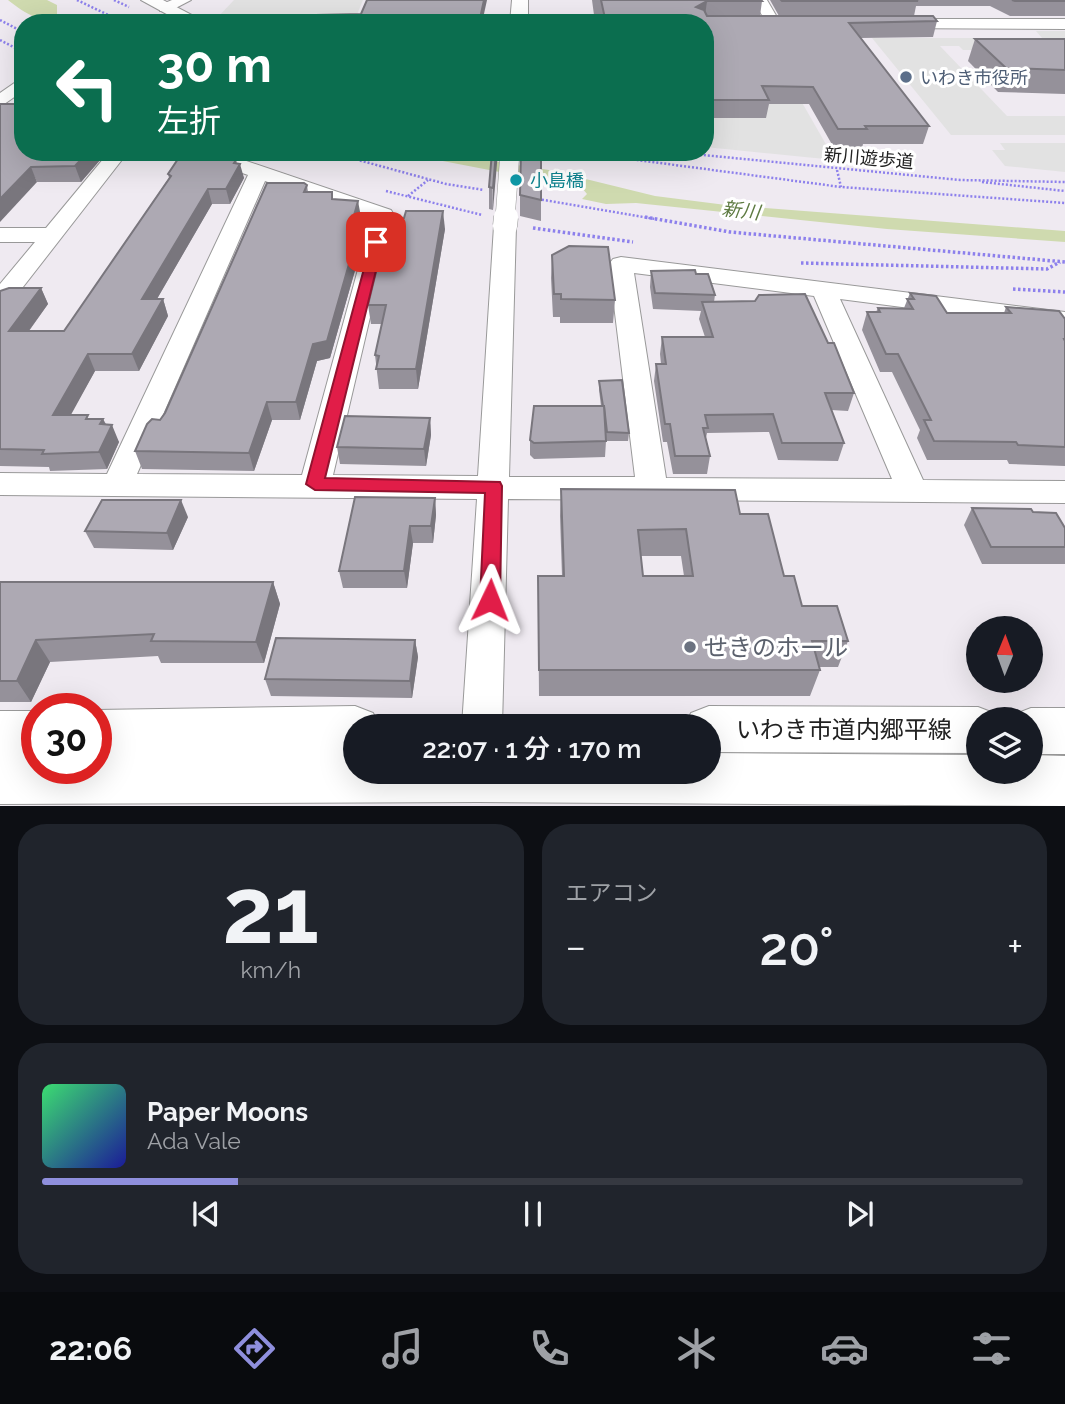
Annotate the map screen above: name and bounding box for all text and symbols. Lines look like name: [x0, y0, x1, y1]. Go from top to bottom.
text: 30 m: [157, 36, 272, 93]
icon: left: [42, 42, 133, 133]
place label: いわき市役所: [920, 67, 1028, 88]
marker: いわき市役所: [898, 69, 914, 85]
text: 左折: [157, 102, 221, 139]
street label: 新川遊歩道: [823, 144, 915, 172]
place label: 小島橋: [530, 170, 584, 191]
marker: 小島橋: [508, 172, 524, 188]
water label: 新川: [721, 197, 763, 223]
pin: [346, 212, 406, 272]
icon: arrive: [357, 223, 395, 261]
position arrow: [453, 563, 527, 637]
north arrow: [966, 616, 1043, 693]
map controls: [966, 616, 1043, 784]
place label: せきのホール: [704, 633, 848, 662]
marker: せきのホール: [682, 639, 698, 655]
speed limit sign: 30: [21, 693, 112, 784]
button: layers: [966, 707, 1043, 784]
street label: いわき市道内郷平線: [736, 715, 952, 744]
text: 22:07 · 1 分 · 170 m: [423, 734, 641, 764]
text: 21: [223, 857, 319, 964]
text: エアコン: [566, 879, 658, 906]
text: 20°: [760, 916, 834, 977]
text: −: [566, 924, 586, 969]
text: +: [1007, 924, 1023, 969]
text: km/h: [240, 956, 301, 983]
text: Paper Moons: [147, 1097, 308, 1127]
text: Ada Vale: [147, 1127, 241, 1154]
icon: previous: [187, 1195, 225, 1233]
icon: pause: [514, 1195, 552, 1233]
icon: next: [841, 1195, 879, 1233]
icon: directions: [230, 1324, 279, 1373]
icon: music: [378, 1324, 427, 1373]
icon: phone: [525, 1324, 574, 1373]
icon: climate: [672, 1324, 721, 1373]
icon: car: [820, 1324, 869, 1373]
icon: filters: [967, 1324, 1016, 1373]
text: 22:06: [49, 1330, 132, 1367]

